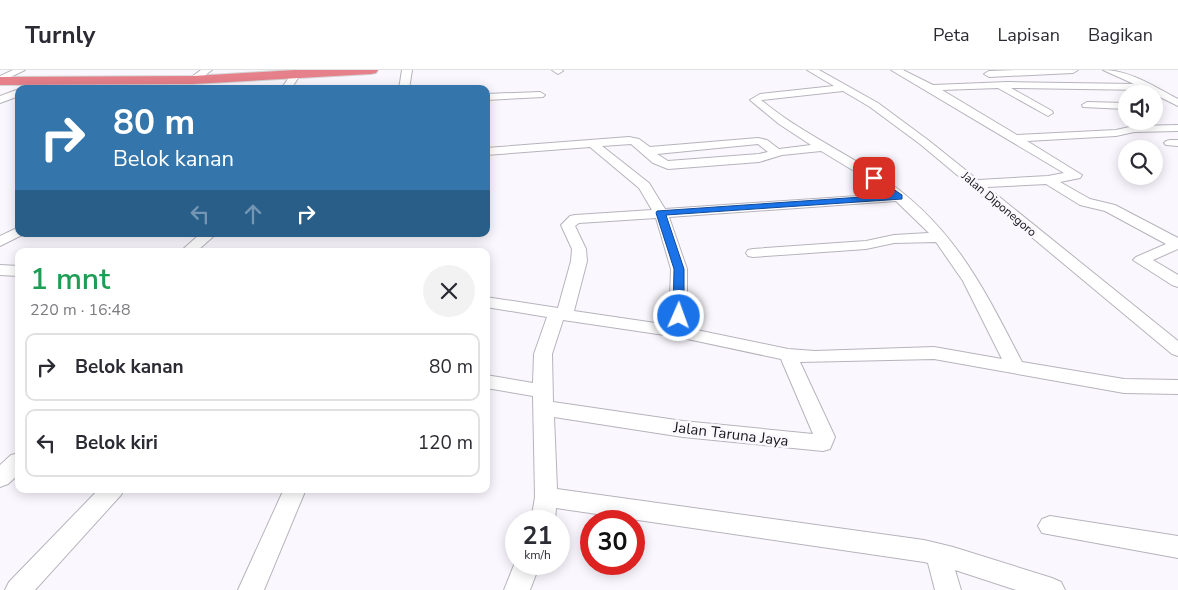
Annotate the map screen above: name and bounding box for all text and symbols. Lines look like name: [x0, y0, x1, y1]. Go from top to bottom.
text: Turnly: [25, 19, 95, 51]
text: Peta: [933, 23, 969, 47]
text: Lapisan: [997, 23, 1060, 47]
text: Bagikan: [1088, 23, 1153, 47]
map controls: [1118, 85, 1163, 185]
button: sound: [1118, 85, 1163, 130]
text: 80 m: [113, 99, 195, 146]
icon: right: [30, 105, 95, 170]
button: search: [1118, 140, 1163, 185]
text: Belok kanan: [113, 144, 234, 174]
pin: [853, 157, 895, 199]
icon: arrive: [860, 164, 888, 192]
street label: Jalan Diponegoro: [957, 167, 1040, 240]
icon: left: [186, 200, 214, 228]
icon: ahead: [239, 200, 267, 228]
icon: right: [292, 200, 320, 228]
text: 1 mnt: [30, 259, 110, 300]
button: close: [423, 265, 475, 317]
position arrow: [652, 289, 704, 341]
text: 220 m · 16:48: [30, 299, 131, 321]
icon: right: [32, 353, 60, 381]
text: Belok kanan: [75, 354, 184, 380]
text: 80 m: [429, 354, 473, 380]
street label: Jalan Taruna Jaya: [671, 417, 790, 451]
icon: left: [32, 429, 60, 457]
text: Belok kiri: [75, 430, 158, 456]
text: 120 m: [418, 430, 473, 456]
speed limit sign: 30: [580, 510, 645, 575]
text: 21: [522, 519, 553, 553]
text: km/h: [524, 547, 551, 563]

